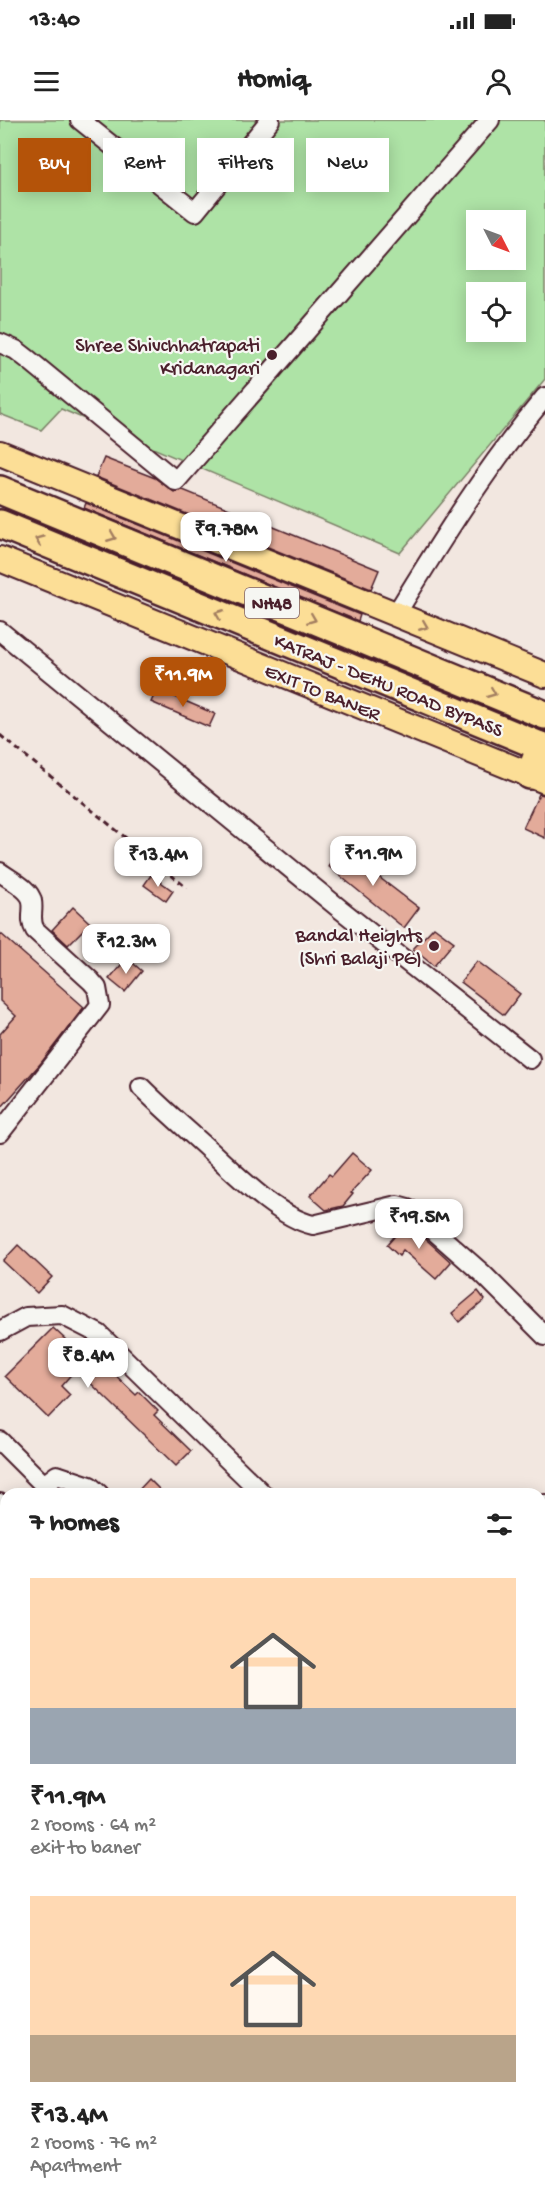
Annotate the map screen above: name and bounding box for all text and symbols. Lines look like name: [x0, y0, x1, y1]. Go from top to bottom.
text: 13:40: [30, 8, 80, 34]
icon: menu: [30, 65, 63, 98]
text: Homiq: [237, 65, 308, 97]
icon: person: [482, 65, 515, 98]
chip: Buy: [18, 138, 91, 192]
chip: Rent: [103, 138, 185, 192]
chip: Filters: [197, 138, 294, 192]
chip: New: [306, 138, 389, 192]
north arrow: [466, 210, 526, 270]
map controls: [466, 210, 526, 342]
button: locate: [466, 282, 526, 342]
place label: Shree Shivchhatrapati Kridanagari: [75, 336, 260, 382]
marker: Shree Shivchhatrapati Kridanagari: [265, 348, 279, 362]
pin: ₹9.78M: [177, 512, 275, 563]
text: ₹9.78M: [195, 520, 257, 543]
one-way arrow: [106, 530, 117, 542]
one-way arrow: [34, 535, 45, 547]
road number: NH48: [245, 588, 299, 618]
one-way arrow: [214, 609, 225, 621]
one-way arrow: [306, 612, 317, 624]
one-way arrow: [417, 619, 428, 631]
street label: KATRAJ - DEHU ROAD BYPASS: [270, 631, 506, 744]
pin: ₹11.9M: [134, 657, 232, 708]
street label: EXIT TO BANER: [260, 661, 384, 728]
text: ₹11.9M: [154, 665, 212, 688]
one-way arrow: [486, 686, 497, 698]
pin: ₹11.9M: [324, 836, 422, 887]
pin: ₹13.4M: [109, 837, 207, 888]
text: ₹11.9M: [344, 844, 402, 867]
text: ₹13.4M: [128, 845, 188, 868]
pin: ₹12.3M: [77, 924, 175, 975]
place label: Bandal Heights (Shri Balaji PG): [294, 926, 423, 972]
text: ₹12.3M: [96, 932, 156, 955]
marker: Bandal Heights (Shri Balaji PG): [427, 939, 441, 953]
pin: ₹19.5M: [370, 1199, 468, 1250]
text: ₹19.5M: [389, 1207, 449, 1230]
pin: ₹8.4M: [46, 1338, 130, 1389]
text: ₹8.4M: [62, 1346, 114, 1369]
icon: filters: [483, 1508, 516, 1541]
text: 7 homes: [30, 1509, 119, 1540]
icon: home: [219, 1617, 327, 1725]
text: ₹11.9M: [30, 1784, 105, 1815]
text: 2 rooms · 64 m²: [30, 1815, 156, 1838]
text: exit to baner: [30, 1838, 140, 1861]
icon: home: [219, 1935, 327, 2043]
text: ₹13.4M: [30, 2102, 107, 2133]
text: 2 rooms · 76 m²: [30, 2133, 157, 2156]
text: Apartment: [30, 2156, 120, 2179]

